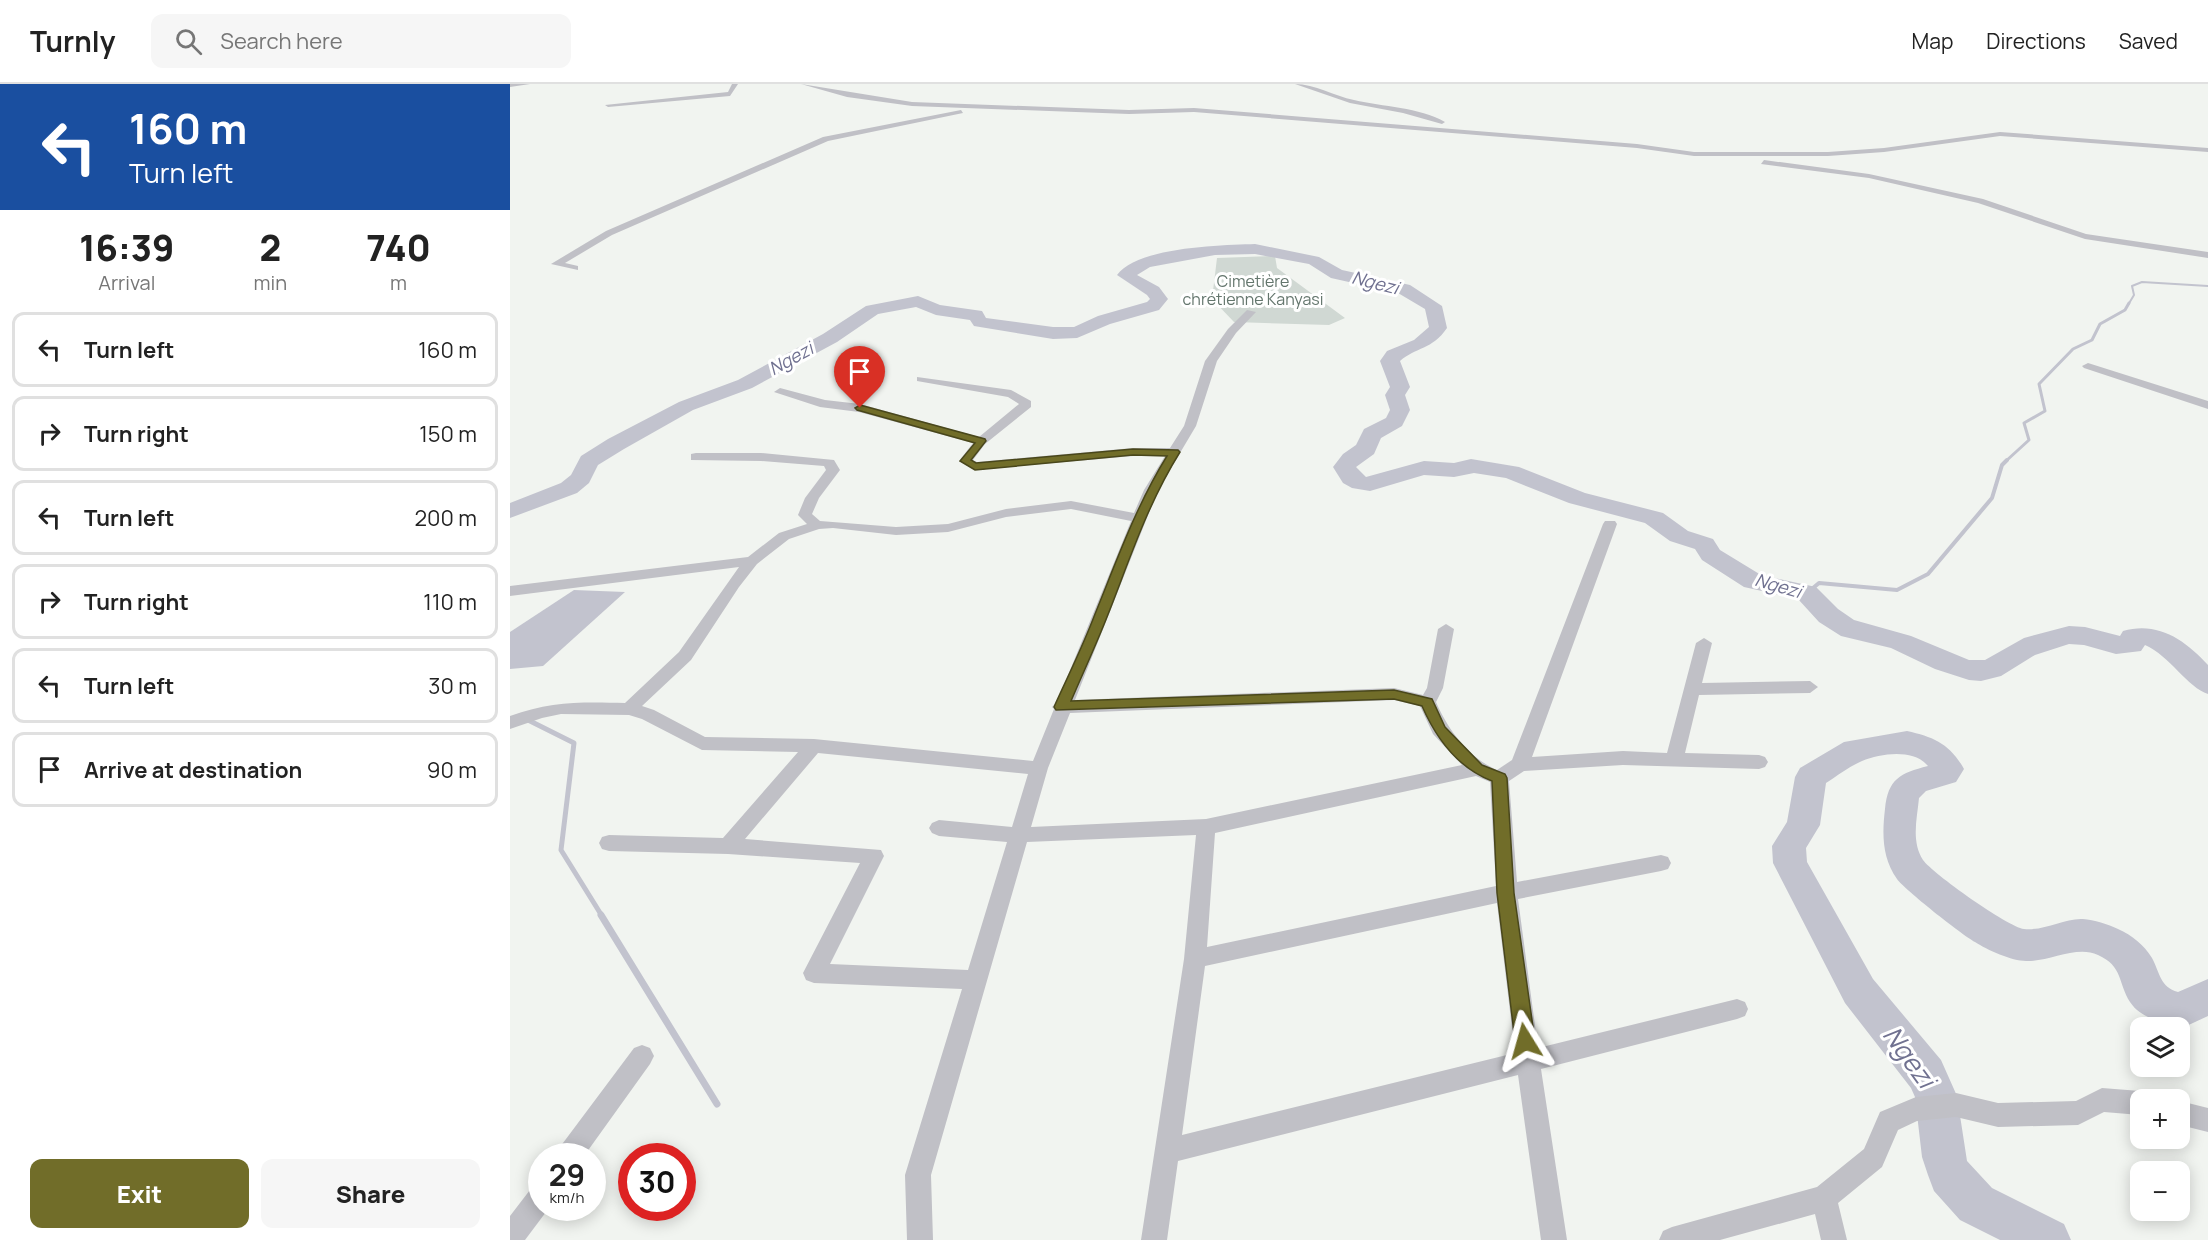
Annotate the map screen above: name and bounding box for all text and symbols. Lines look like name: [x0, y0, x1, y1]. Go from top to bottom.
search box: [151, 14, 571, 68]
text: Turnly: [30, 22, 115, 60]
icon: search: [172, 25, 205, 58]
text: Search here: [220, 26, 343, 56]
text: Map: [1912, 27, 1953, 55]
text: Directions: [1986, 27, 2086, 55]
text: Saved: [2119, 27, 2178, 55]
text: 160 m: [129, 99, 247, 157]
icon: left: [30, 108, 108, 186]
text: Turn left: [129, 154, 233, 191]
text: 16:39: [79, 223, 174, 272]
text: 2: [259, 223, 281, 272]
text: 740: [366, 223, 431, 272]
water label: Ngezi: [1349, 265, 1404, 300]
text: Arrival: [98, 269, 155, 296]
text: min: [254, 269, 287, 296]
text: m: [390, 269, 407, 296]
park label: Cimetière chrétienne Kanyasi: [1183, 270, 1323, 310]
icon: left: [33, 333, 66, 366]
text: Turn left: [84, 335, 174, 365]
text: 160 m: [418, 335, 477, 365]
water label: Ngezi: [764, 335, 819, 380]
pin: [834, 346, 885, 408]
icon: arrive: [843, 355, 876, 388]
icon: right: [33, 417, 66, 450]
text: Turn right: [84, 419, 189, 449]
text: 150 m: [419, 419, 477, 449]
icon: left: [33, 501, 66, 534]
text: Turn left: [84, 503, 174, 533]
text: 200 m: [415, 503, 477, 533]
water label: Ngezi: [1752, 567, 1807, 604]
icon: right: [33, 585, 66, 618]
text: Turn right: [84, 587, 189, 617]
text: 110 m: [423, 587, 477, 617]
icon: left: [33, 669, 66, 702]
text: Turn left: [84, 671, 174, 701]
text: 30 m: [428, 671, 477, 701]
icon: arrive: [33, 753, 66, 786]
text: Arrive at destination: [84, 755, 302, 785]
text: 90 m: [427, 755, 477, 785]
position arrow: [1493, 1009, 1557, 1073]
map controls: [2130, 1017, 2190, 1221]
button: layers: [2130, 1017, 2190, 1077]
water label: Ngezi: [1875, 1018, 1946, 1097]
button: +: [2130, 1089, 2190, 1149]
speed limit sign: 30: [618, 1143, 696, 1221]
text: 29: [549, 1154, 585, 1195]
button: Exit: [30, 1159, 249, 1228]
button: Share: [261, 1159, 480, 1228]
button: −: [2130, 1161, 2190, 1221]
text: km/h: [550, 1187, 584, 1208]

